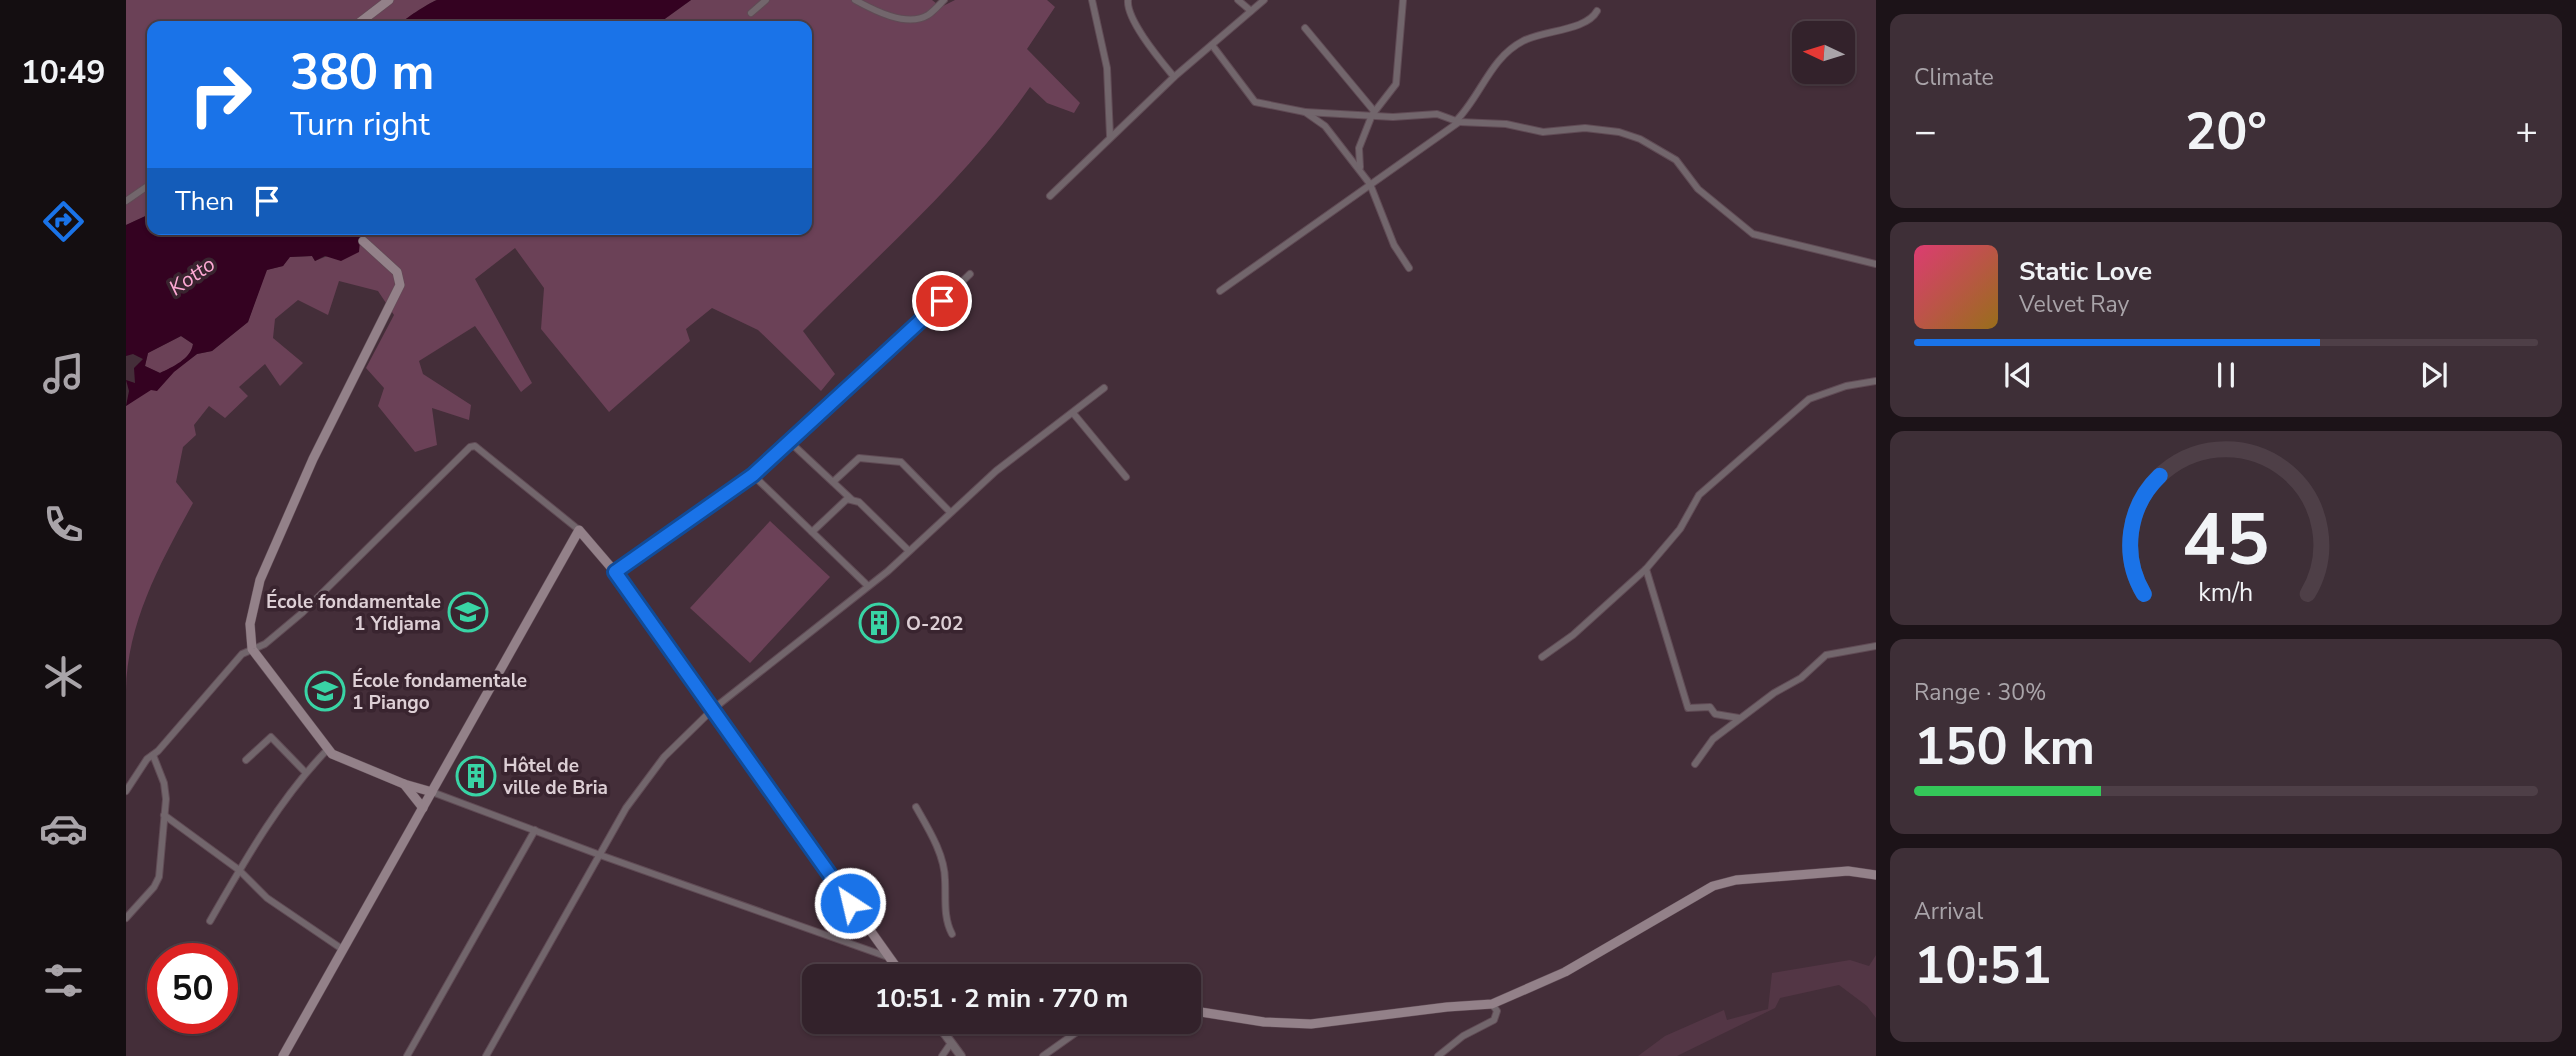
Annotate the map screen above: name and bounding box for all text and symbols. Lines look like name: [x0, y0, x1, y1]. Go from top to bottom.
north arrow: [1792, 21, 1855, 84]
map controls: [1792, 21, 1855, 84]
text: 380 m: [290, 39, 434, 106]
icon: right: [175, 49, 266, 140]
text: 10:49: [21, 51, 105, 94]
text: Climate: [1914, 62, 1994, 93]
text: 20°: [2185, 96, 2267, 167]
text: Turn right: [290, 103, 430, 146]
text: −: [1914, 106, 1937, 157]
text: +: [2515, 106, 2538, 157]
icon: arrive: [248, 182, 286, 220]
text: Then: [175, 184, 234, 219]
icon: directions: [39, 197, 88, 246]
water label: Kotto: [163, 250, 221, 302]
text: Static Love: [2019, 254, 2152, 289]
pin: [912, 271, 972, 331]
icon: arrive: [923, 282, 961, 320]
text: Velvet Ray: [2019, 289, 2129, 320]
icon: music: [39, 349, 88, 398]
icon: previous: [1999, 356, 2037, 394]
icon: pause: [2207, 356, 2245, 394]
icon: next: [2415, 356, 2453, 394]
text: 45: [2182, 490, 2270, 590]
icon: phone: [39, 500, 88, 549]
text: km/h: [2198, 576, 2254, 610]
place label: École fondamentale 1 Yidjama: [266, 589, 441, 637]
school or university icon: École fondamentale 1 Yidjama: [447, 591, 489, 633]
building icon: O-202: [858, 602, 900, 644]
place label: O-202: [906, 611, 963, 637]
icon: climate: [39, 652, 88, 701]
place label: École fondamentale 1 Piango: [352, 668, 527, 716]
school or university icon: École fondamentale 1 Piango: [304, 670, 346, 712]
text: Range · 30%: [1914, 677, 2046, 708]
text: 150 km: [1914, 711, 2095, 782]
place label: Hôtel de ville de Bria: [502, 753, 608, 801]
building icon: Hôtel de ville de Bria: [455, 755, 497, 797]
icon: car: [39, 804, 88, 853]
position arrow: [813, 866, 887, 940]
text: Arrival: [1914, 896, 1983, 927]
text: 10:51: [1914, 930, 2052, 1001]
speed limit sign: 50: [147, 943, 238, 1034]
icon: filters: [39, 956, 88, 1005]
text: 10:51 · 2 min · 770 m: [875, 981, 1128, 1016]

